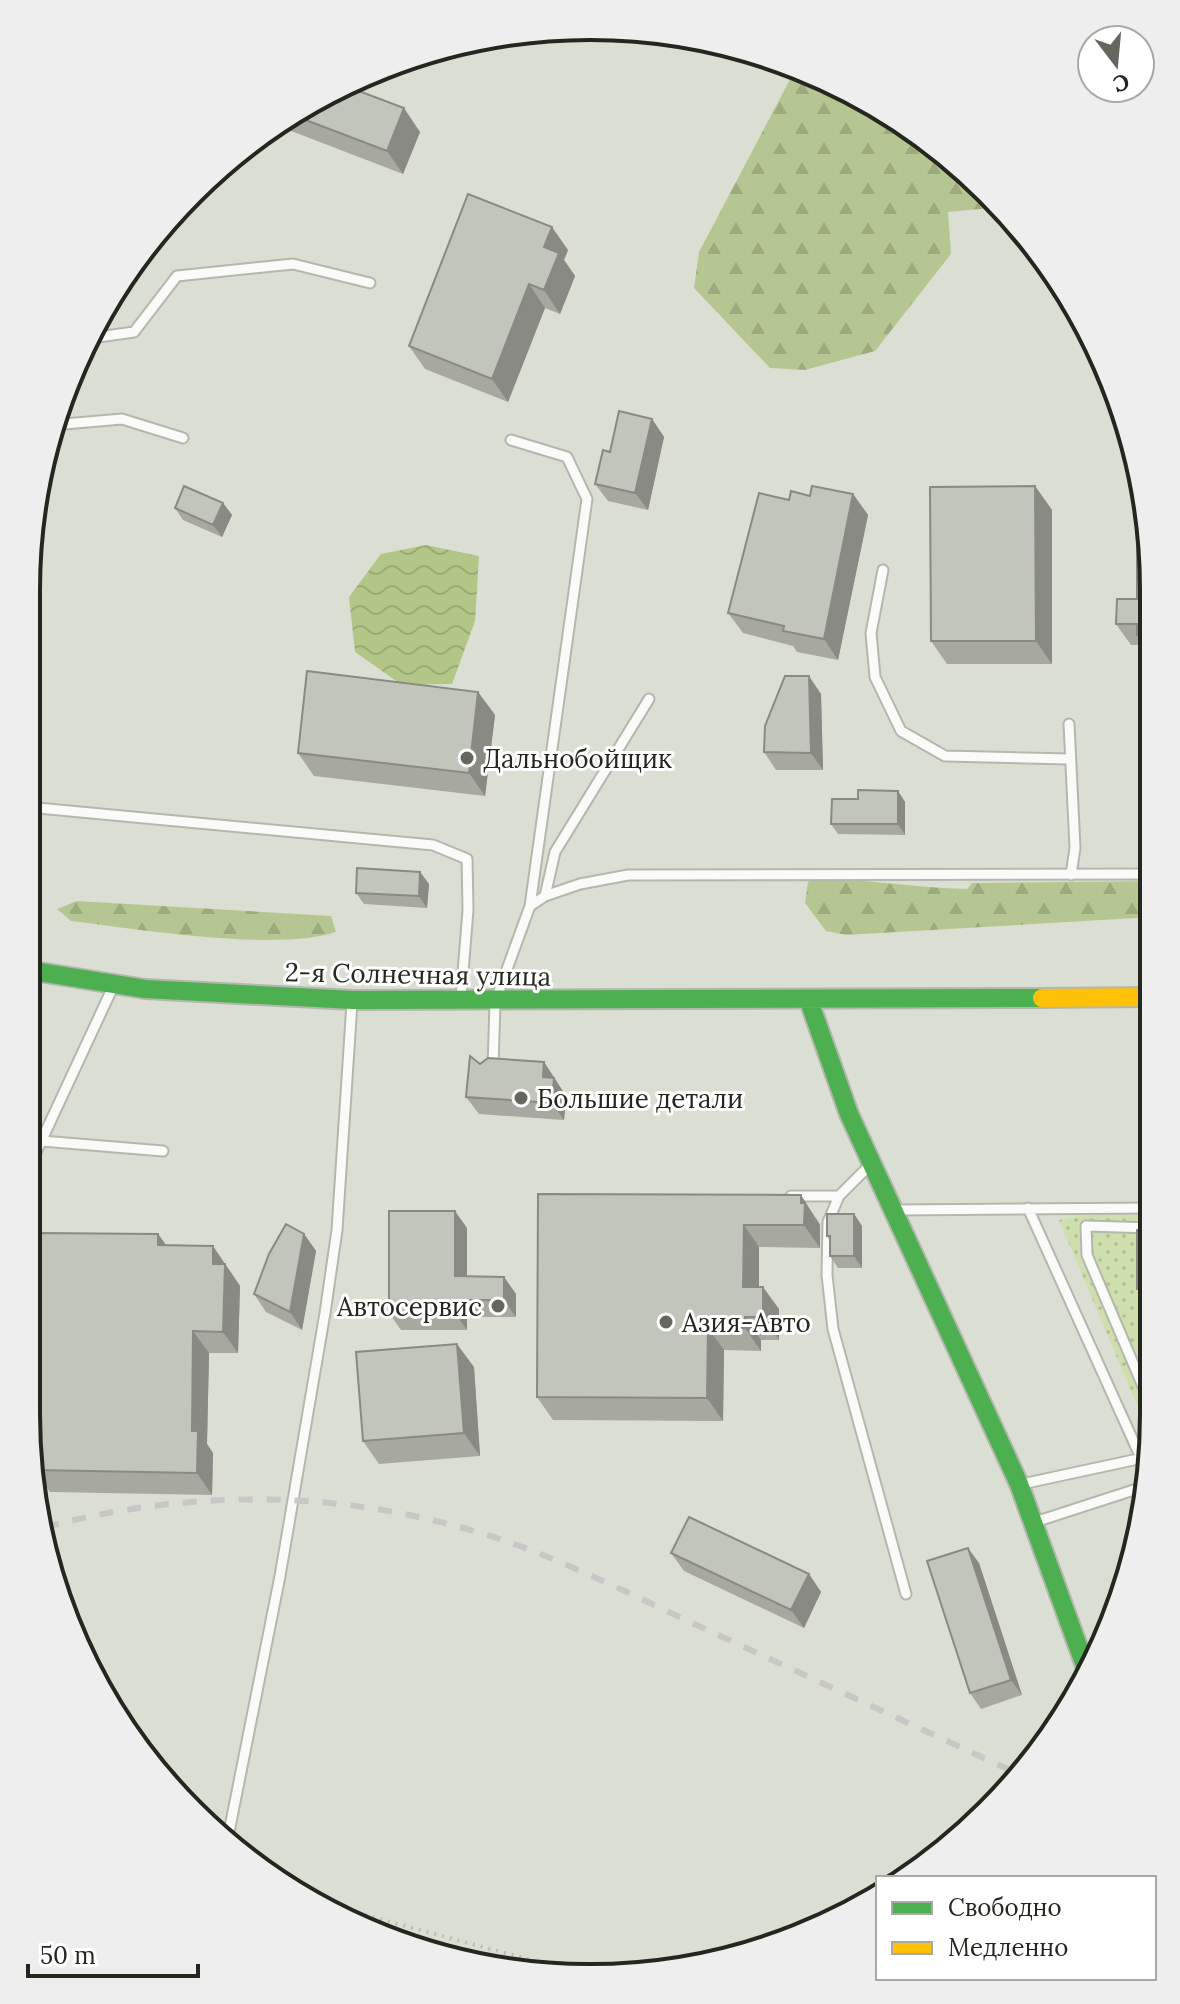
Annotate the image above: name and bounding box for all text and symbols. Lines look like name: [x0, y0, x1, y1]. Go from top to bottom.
north arrow: [1076, 24, 1156, 104]
text: С: [1110, 68, 1133, 99]
place label: Дальнобойщик: [483, 742, 672, 775]
marker: Дальнобойщик: [458, 749, 476, 767]
street label: 2-я Солнечная улица: [285, 955, 551, 993]
place label: Большие детали: [537, 1082, 743, 1115]
marker: Большие детали: [512, 1089, 530, 1107]
place label: Автосервис: [336, 1290, 482, 1323]
marker: Автосервис: [489, 1297, 507, 1315]
place label: Азия-Авто: [681, 1306, 811, 1339]
marker: Азия-Авто: [657, 1313, 675, 1331]
legend: [876, 1876, 1156, 1980]
text: Свободно: [948, 1892, 1062, 1923]
scale bar: [28, 1928, 198, 1978]
text: Медленно: [948, 1932, 1068, 1963]
text: 50 m: [40, 1940, 96, 1971]

